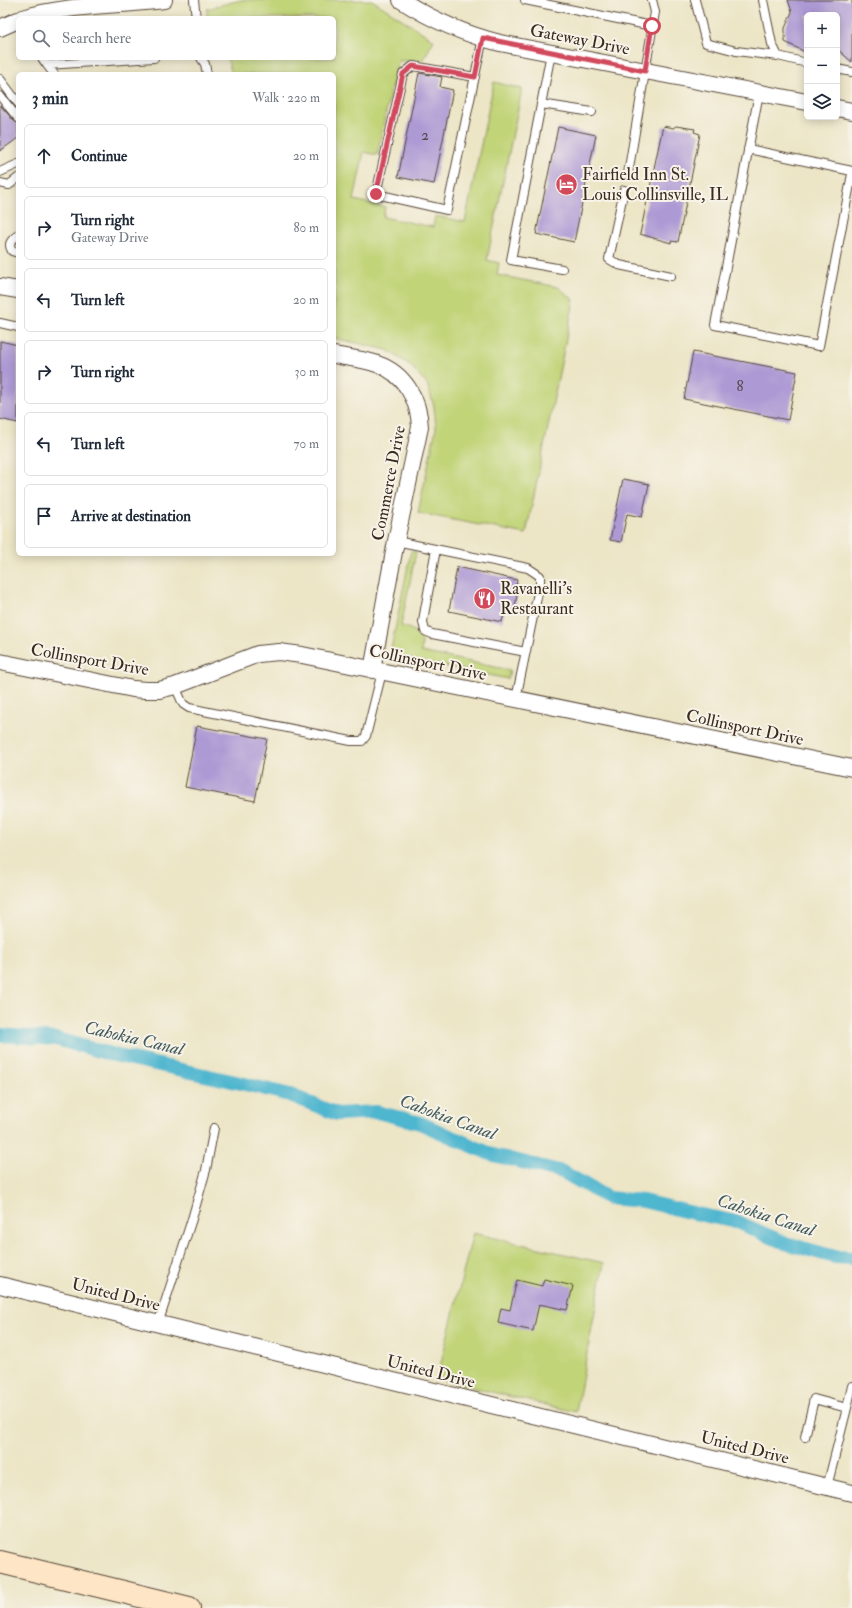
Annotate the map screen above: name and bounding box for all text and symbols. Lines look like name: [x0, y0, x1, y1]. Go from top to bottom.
map controls: [804, 12, 840, 120]
button: +: [804, 12, 840, 48]
search box: [16, 16, 336, 60]
route start: [643, 17, 661, 35]
street label: Gateway Drive: [528, 20, 632, 60]
icon: search: [30, 27, 52, 49]
text: Search here: [62, 29, 131, 48]
button: −: [804, 48, 840, 84]
button: layers: [804, 84, 840, 120]
text: 3 min: [32, 88, 69, 109]
text: Walk · 220 m: [252, 90, 320, 106]
house number: 2: [421, 126, 429, 145]
icon: ahead: [33, 145, 55, 167]
text: Continue: [71, 147, 127, 166]
text: 20 m: [293, 148, 319, 164]
place label: Fairfield Inn St. Louis Collinsville, IL: [582, 164, 729, 205]
hotel icon: Fairfield Inn St. Louis Collinsville, IL: [553, 171, 579, 197]
route end: [367, 185, 385, 203]
text: Turn right: [71, 211, 134, 230]
icon: right: [33, 217, 55, 239]
text: 80 m: [293, 220, 319, 236]
text: Gateway Drive: [71, 230, 148, 246]
icon: left: [33, 289, 55, 311]
text: Turn left: [71, 291, 125, 310]
text: 20 m: [293, 292, 319, 308]
icon: right: [33, 361, 55, 383]
text: Turn right: [71, 363, 134, 382]
text: 30 m: [295, 364, 319, 380]
house number: 8: [736, 377, 744, 396]
street label: Commerce Drive: [367, 424, 410, 542]
icon: left: [33, 433, 55, 455]
text: Turn left: [71, 435, 125, 454]
text: 70 m: [294, 436, 319, 452]
icon: arrive: [33, 505, 55, 527]
text: Arrive at destination: [71, 507, 191, 526]
place label: Ravanelli's Restaurant: [500, 578, 574, 619]
restaurant icon: Ravanelli's Restaurant: [471, 585, 497, 611]
street label: Collinsport Drive: [29, 639, 151, 681]
street label: Collinsport Drive: [367, 640, 489, 686]
street label: Collinsport Drive: [684, 705, 806, 751]
water label: Cahokia Canal: [82, 1016, 187, 1061]
water label: Cahokia Canal: [396, 1089, 501, 1146]
water label: Cahokia Canal: [714, 1189, 819, 1243]
street label: United Drive: [69, 1273, 162, 1316]
street label: United Drive: [384, 1350, 477, 1393]
street label: United Drive: [698, 1426, 791, 1469]

